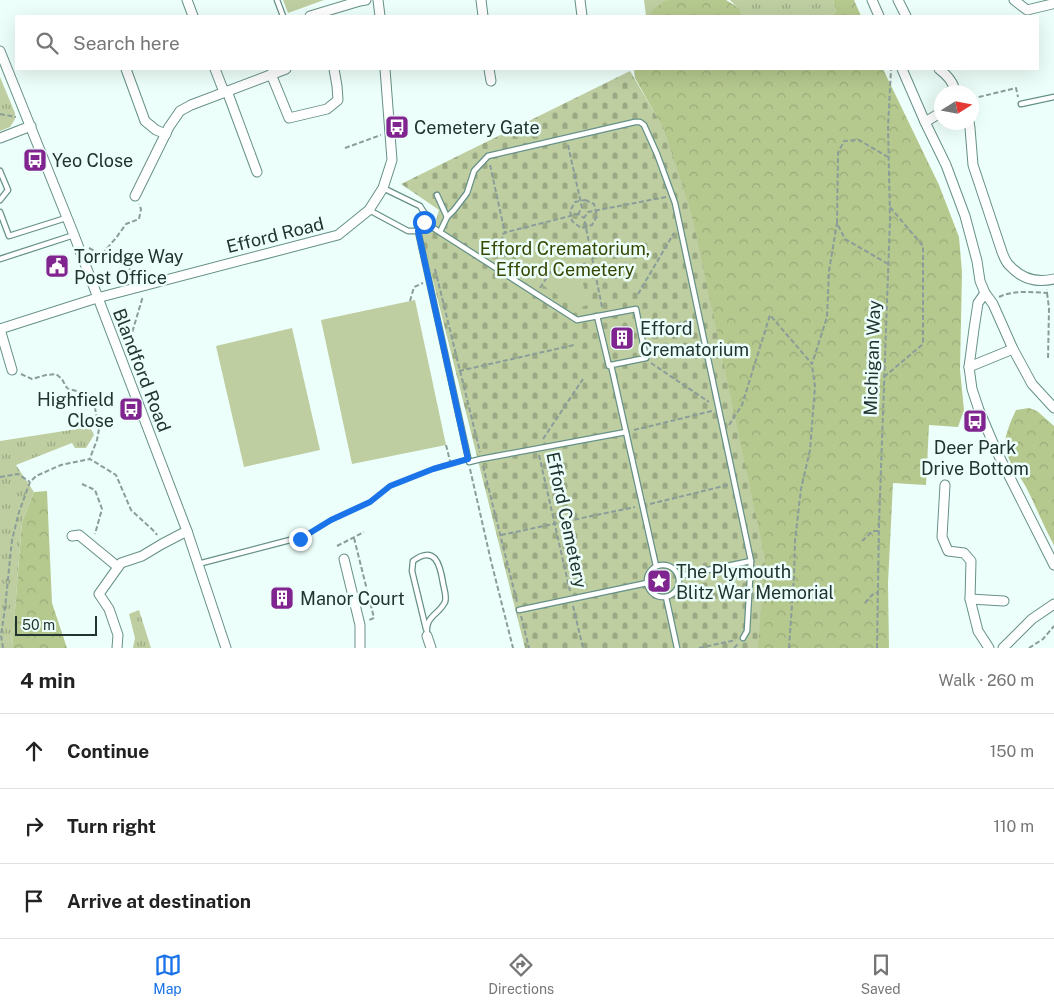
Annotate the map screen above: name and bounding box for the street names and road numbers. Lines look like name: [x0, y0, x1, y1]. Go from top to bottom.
street label: Efford Road: [224, 213, 326, 257]
street label: Michigan Way: [859, 299, 885, 416]
street label: Blandford Road: [109, 305, 175, 435]
street label: Efford Cemetery: [542, 450, 592, 590]

